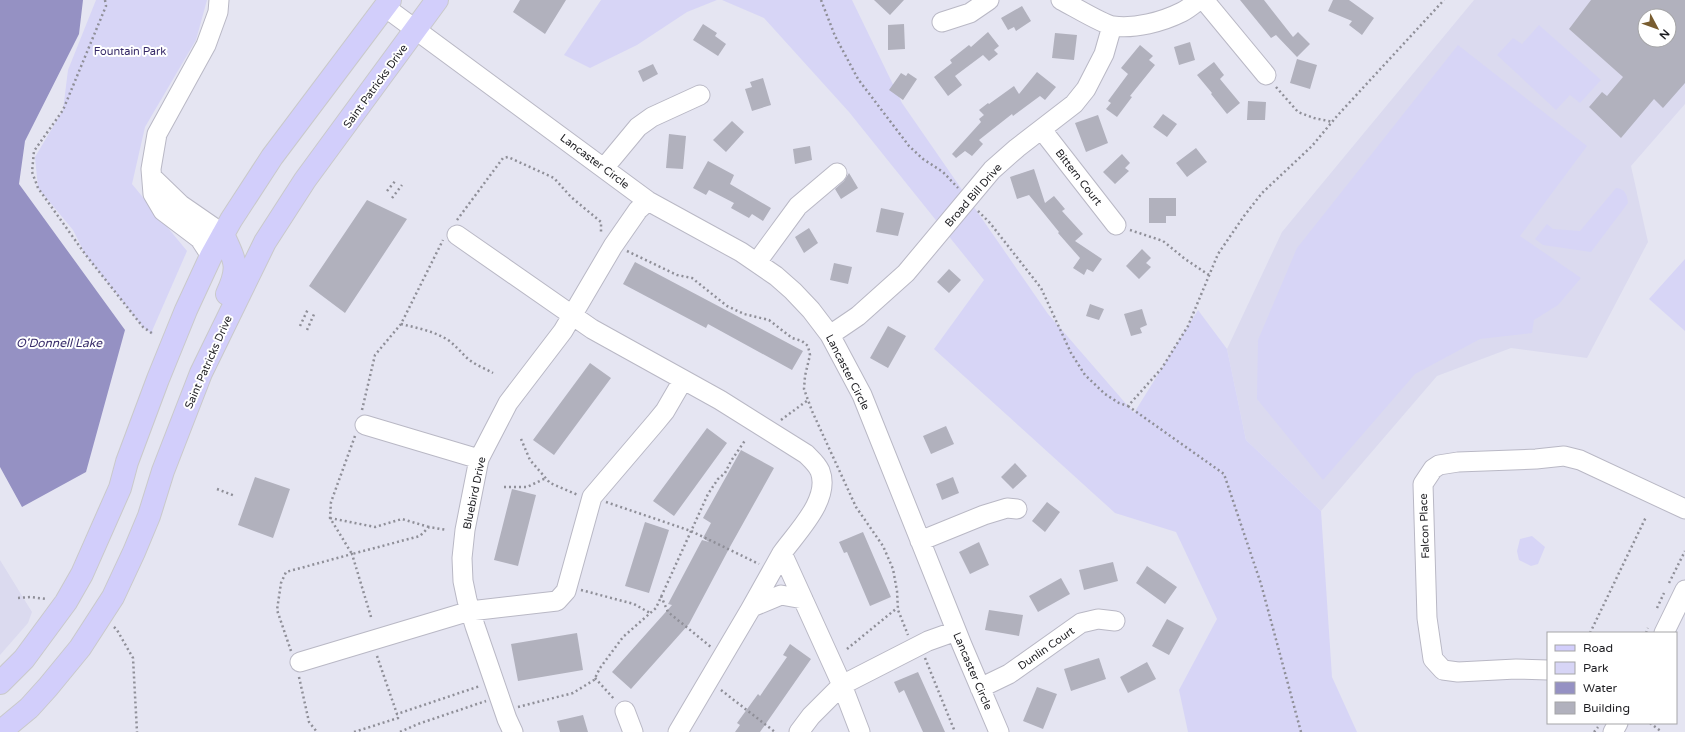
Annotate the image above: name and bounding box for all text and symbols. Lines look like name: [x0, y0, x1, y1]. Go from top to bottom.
north arrow: [1637, 8, 1677, 48]
text: N: [1656, 27, 1672, 42]
street label: Saint Patricks Drive: [341, 42, 410, 131]
park label: Fountain Park: [94, 45, 166, 58]
street label: Lancaster Circle: [558, 131, 632, 192]
street label: Bittern Court: [1053, 147, 1105, 208]
street label: Broad Bill Drive: [942, 161, 1005, 230]
street label: Saint Patricks Drive: [182, 314, 235, 411]
street label: Lancaster Circle: [823, 332, 872, 412]
water label: O'Donnell Lake: [16, 336, 103, 350]
street label: Bluebird Drive: [460, 456, 489, 531]
street label: Falcon Place: [1417, 493, 1432, 559]
street label: Dunlin Court: [1016, 624, 1077, 673]
street label: Lancaster Circle: [950, 630, 995, 712]
legend: [1547, 632, 1677, 724]
text: Road: [1583, 641, 1613, 655]
text: Park: [1583, 661, 1609, 675]
text: Water: [1583, 681, 1618, 695]
text: Building: [1583, 701, 1630, 715]

